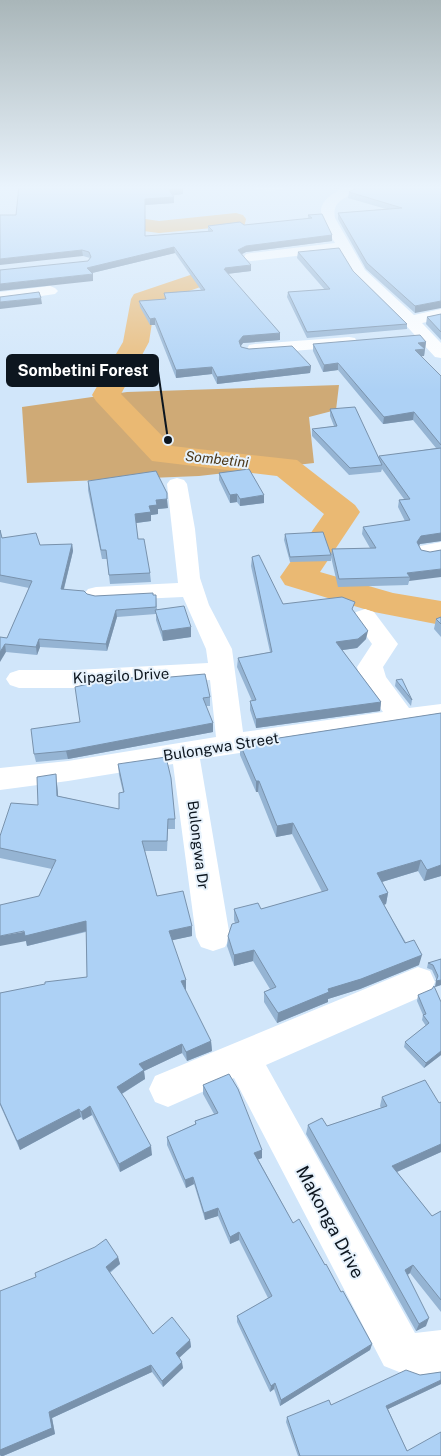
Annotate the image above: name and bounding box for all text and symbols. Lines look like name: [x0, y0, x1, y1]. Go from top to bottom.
callout: Sombetini Forest: [7, 355, 158, 386]
text: Sombetini Forest: [17, 361, 149, 380]
water label: Sombetini: [184, 448, 250, 470]
street label: Kipagilo Drive: [72, 664, 170, 687]
street label: Bulongwa Street: [162, 729, 280, 764]
street label: Bulongwa Dr: [185, 800, 212, 890]
street label: Makonga Drive: [292, 1162, 369, 1282]

